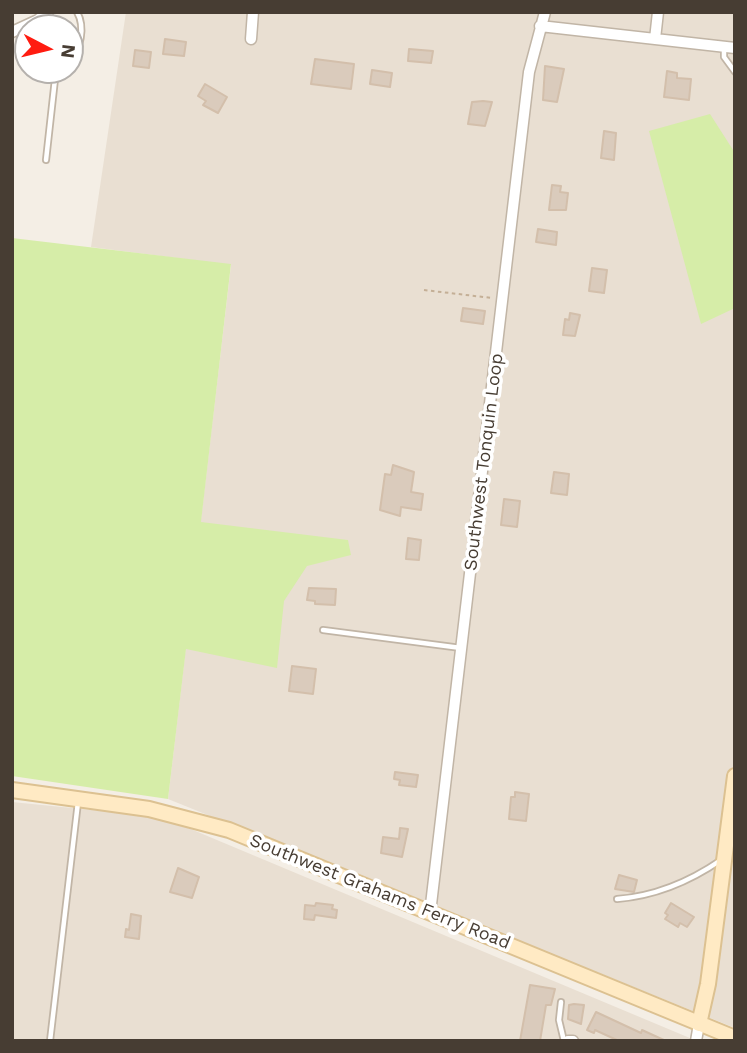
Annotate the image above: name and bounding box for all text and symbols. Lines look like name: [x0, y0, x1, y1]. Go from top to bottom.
north arrow: [14, 14, 84, 84]
text: N: [56, 43, 81, 60]
street label: Southwest Tonquin Loop: [460, 352, 508, 572]
street label: Southwest Grahams Ferry Road: [247, 830, 513, 954]

